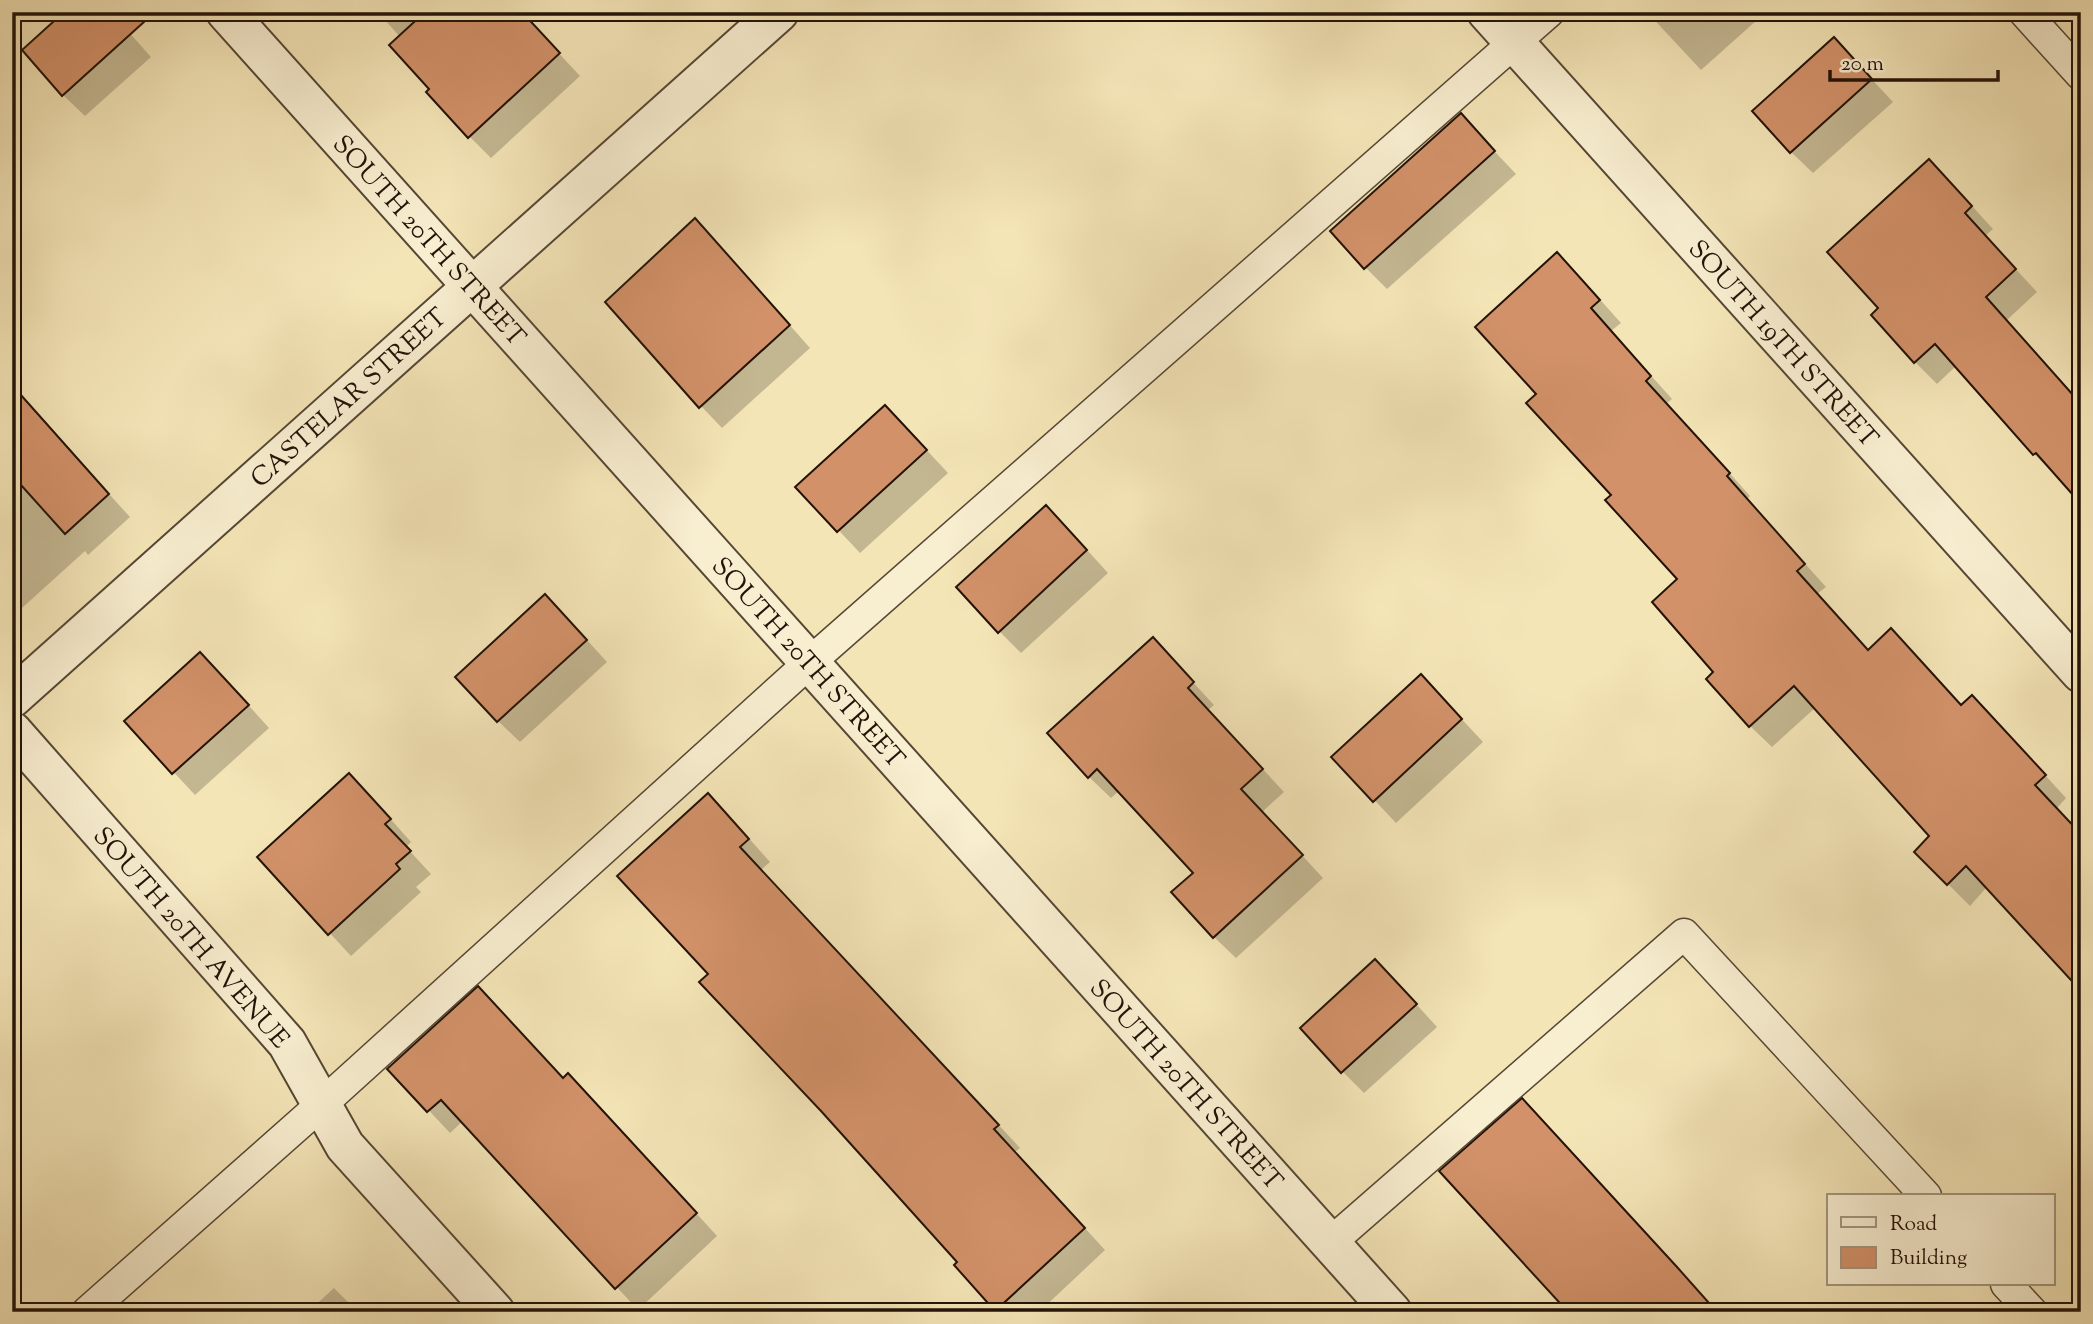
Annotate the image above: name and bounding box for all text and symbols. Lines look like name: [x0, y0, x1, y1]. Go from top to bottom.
scale bar: [1830, 38, 1998, 82]
text: 20 m: [1841, 50, 1884, 80]
street label: SOUTH 20TH STREET: [323, 128, 533, 356]
street label: SOUTH 19TH STREET: [1679, 232, 1886, 457]
street label: CASTELAR STREET: [243, 300, 456, 497]
street label: SOUTH 20TH STREET: [702, 550, 912, 778]
street label: SOUTH 20TH AVENUE: [83, 820, 297, 1058]
street label: SOUTH 20TH STREET: [1080, 972, 1290, 1200]
legend: [1827, 1194, 2054, 1286]
text: Road: [1890, 1210, 1937, 1240]
text: Building: [1890, 1244, 1967, 1274]

